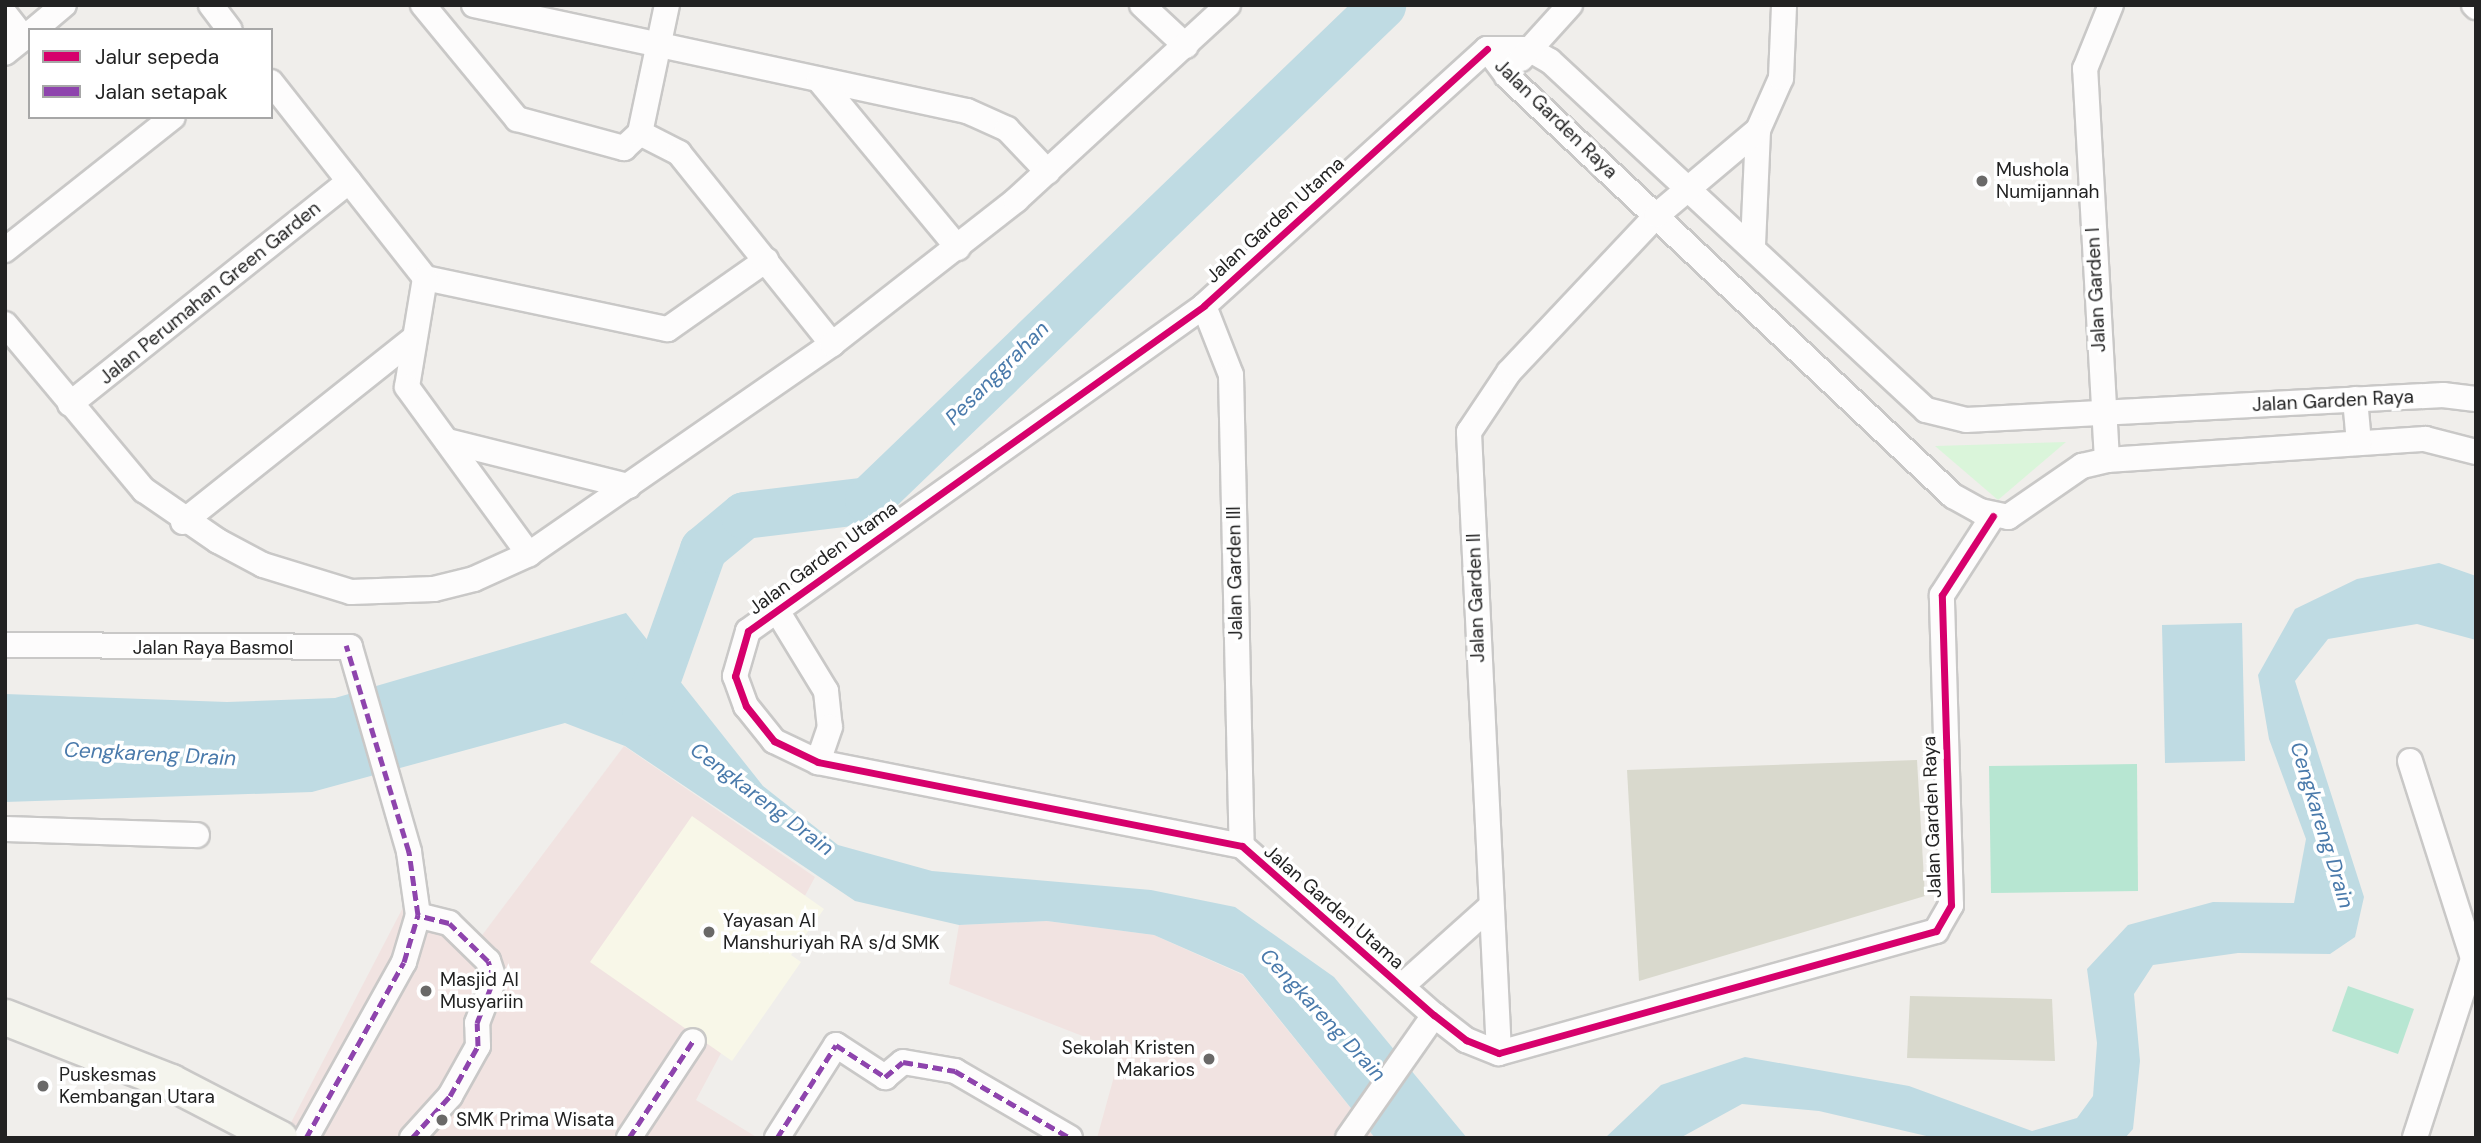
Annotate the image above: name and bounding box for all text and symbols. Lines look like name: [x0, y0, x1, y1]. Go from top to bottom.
legend: [28, 28, 273, 119]
text: Jalur sepeda: [95, 43, 219, 71]
street label: Jalan Garden Raya: [1490, 55, 1622, 183]
text: Jalan setapak: [95, 78, 228, 106]
street label: Jalan Garden Utama: [1201, 152, 1349, 288]
place label: Mushola Numijannah: [1996, 159, 2100, 203]
marker: Mushola Numijannah: [1974, 173, 1990, 189]
street label: Jalan Perumahan Green Garden: [95, 197, 325, 389]
street label: Jalan Garden I: [2081, 227, 2111, 353]
water label: Pesanggrahan: [940, 316, 1054, 430]
street label: Jalan Garden Raya: [2252, 385, 2414, 417]
street label: Jalan Garden Utama: [744, 496, 902, 620]
street label: Jalan Garden III: [1222, 506, 1248, 640]
street label: Jalan Garden II: [1462, 533, 1490, 663]
street label: Jalan Raya Basmol: [133, 637, 293, 659]
street label: Jalan Garden Raya: [1918, 736, 1946, 898]
water label: Cengkareng Drain: [63, 737, 237, 771]
water label: Cengkareng Drain: [685, 737, 839, 861]
water label: Cengkareng Drain: [2285, 739, 2359, 911]
street label: Jalan Garden Utama: [1259, 840, 1409, 974]
place label: Yayasan Al Manshuriyah RA s/d SMK: [723, 910, 940, 954]
marker: Yayasan Al Manshuriyah RA s/d SMK: [701, 924, 717, 940]
water label: Cengkareng Drain: [1255, 943, 1391, 1087]
place label: Masjid Al Musyariin: [440, 969, 523, 1013]
marker: Masjid Al Musyariin: [418, 983, 434, 999]
place label: Sekolah Kristen Makarios: [1062, 1037, 1195, 1081]
marker: Sekolah Kristen Makarios: [1201, 1051, 1217, 1067]
place label: Puskesmas Kembangan Utara: [59, 1064, 215, 1108]
marker: Puskesmas Kembangan Utara: [33, 1076, 53, 1096]
place label: SMK Prima Wisata: [456, 1109, 614, 1131]
marker: SMK Prima Wisata: [434, 1112, 450, 1128]

